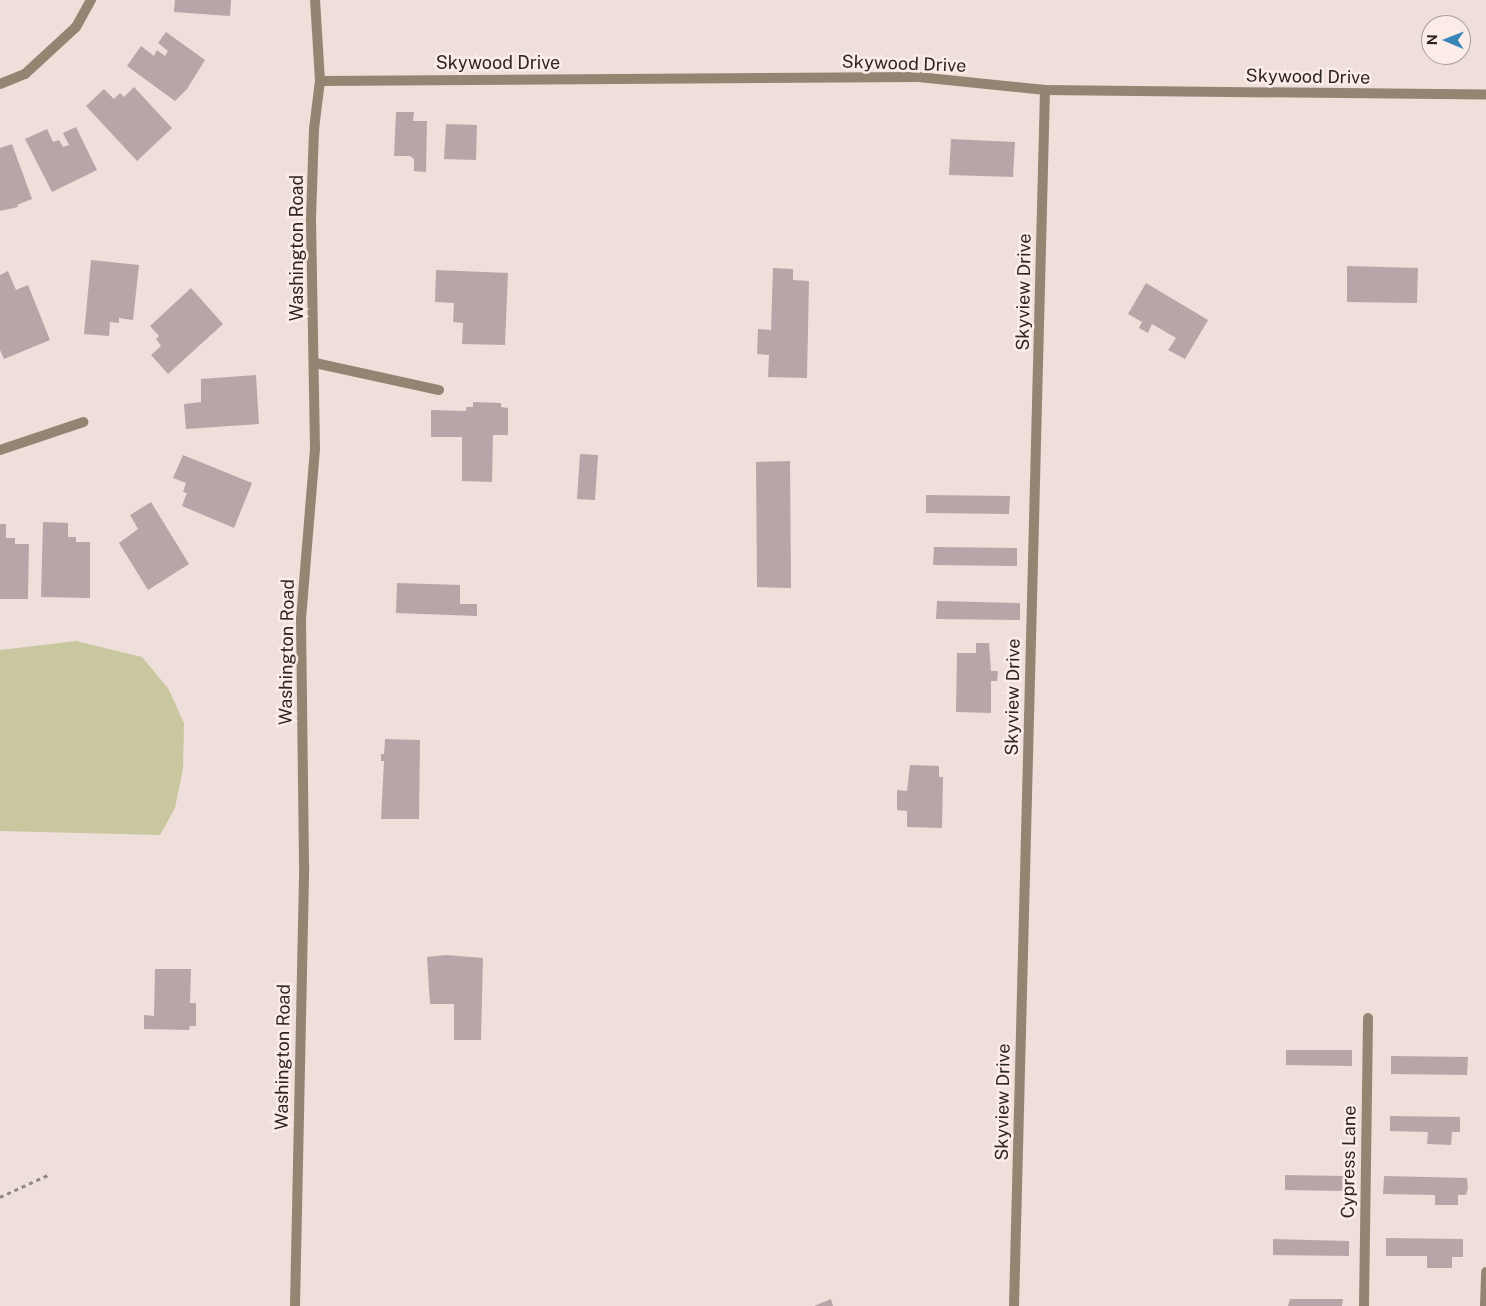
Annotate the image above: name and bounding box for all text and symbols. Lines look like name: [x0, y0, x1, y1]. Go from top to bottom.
north arrow: [1421, 15, 1471, 65]
text: N: [1424, 34, 1440, 45]
street label: Skywood Drive: [841, 51, 967, 77]
street label: Skywood Drive: [436, 52, 560, 74]
street label: Skywood Drive: [1246, 65, 1370, 89]
street label: Washington Road: [286, 175, 308, 321]
street label: Skyview Drive: [1012, 233, 1036, 351]
street label: Washington Road: [275, 579, 299, 725]
street label: Skyview Drive: [1001, 638, 1025, 756]
street label: Washington Road: [271, 984, 295, 1130]
street label: Skyview Drive: [991, 1043, 1015, 1161]
street label: Cypress Lane: [1337, 1105, 1361, 1219]

